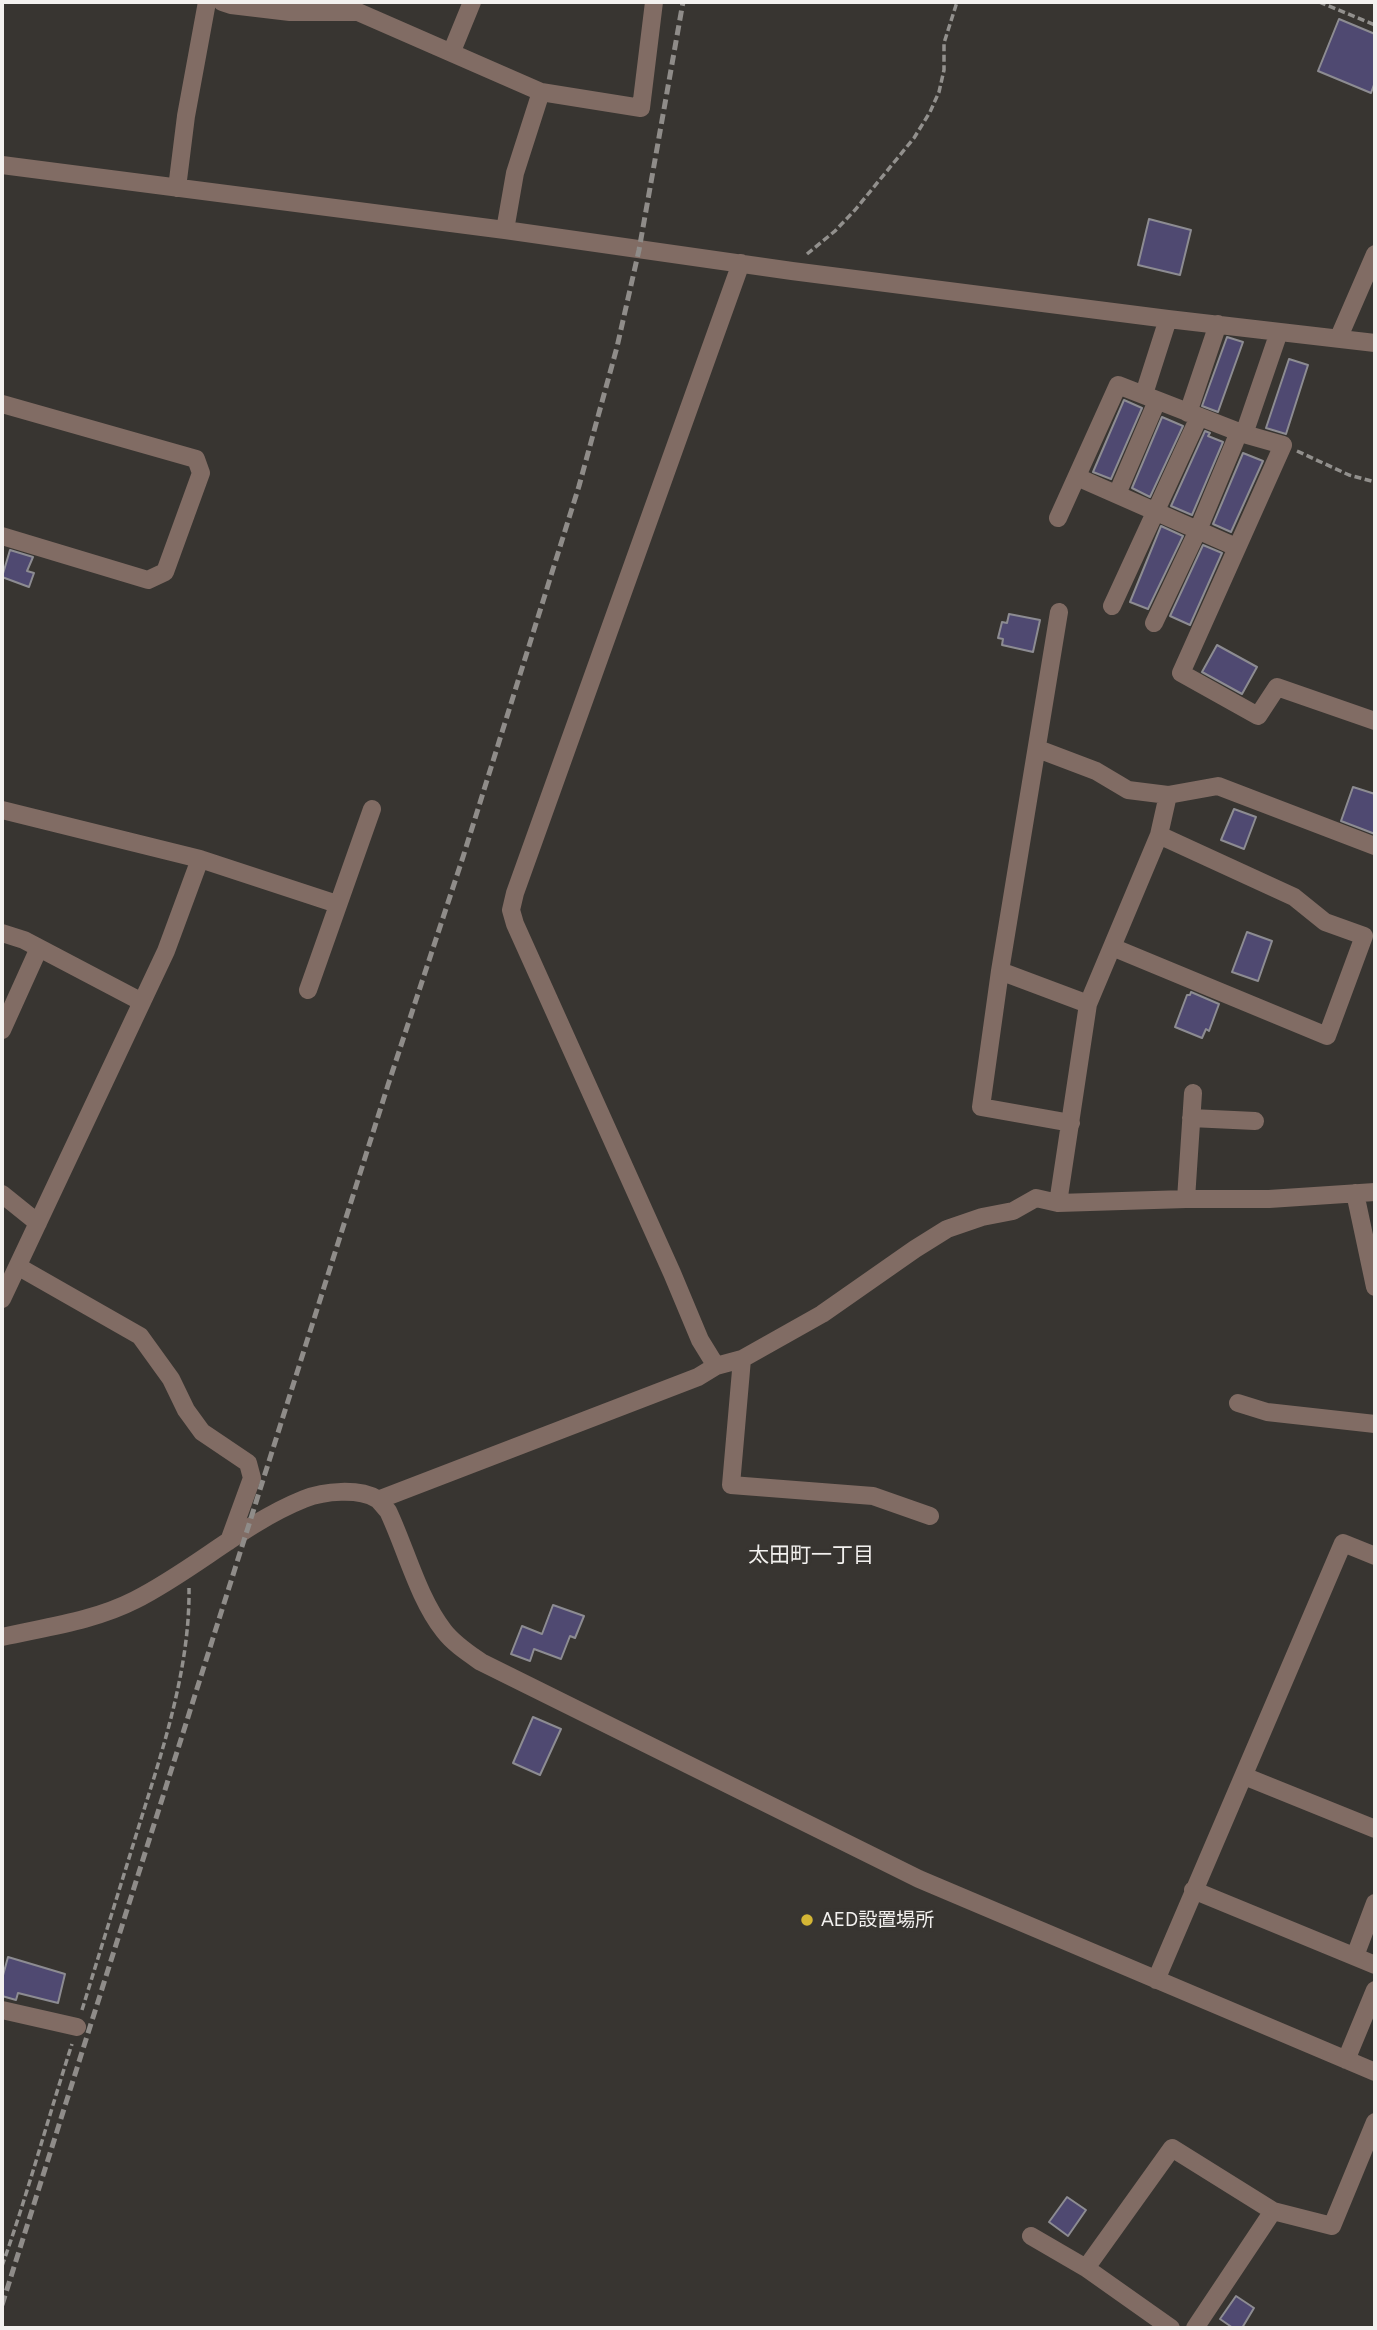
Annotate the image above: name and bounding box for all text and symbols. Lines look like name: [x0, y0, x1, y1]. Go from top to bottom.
district label: 太田町一丁目: [748, 1543, 874, 1569]
place label: AED設置場所: [821, 1909, 934, 1931]
marker: AED設置場所: [799, 1912, 815, 1928]

